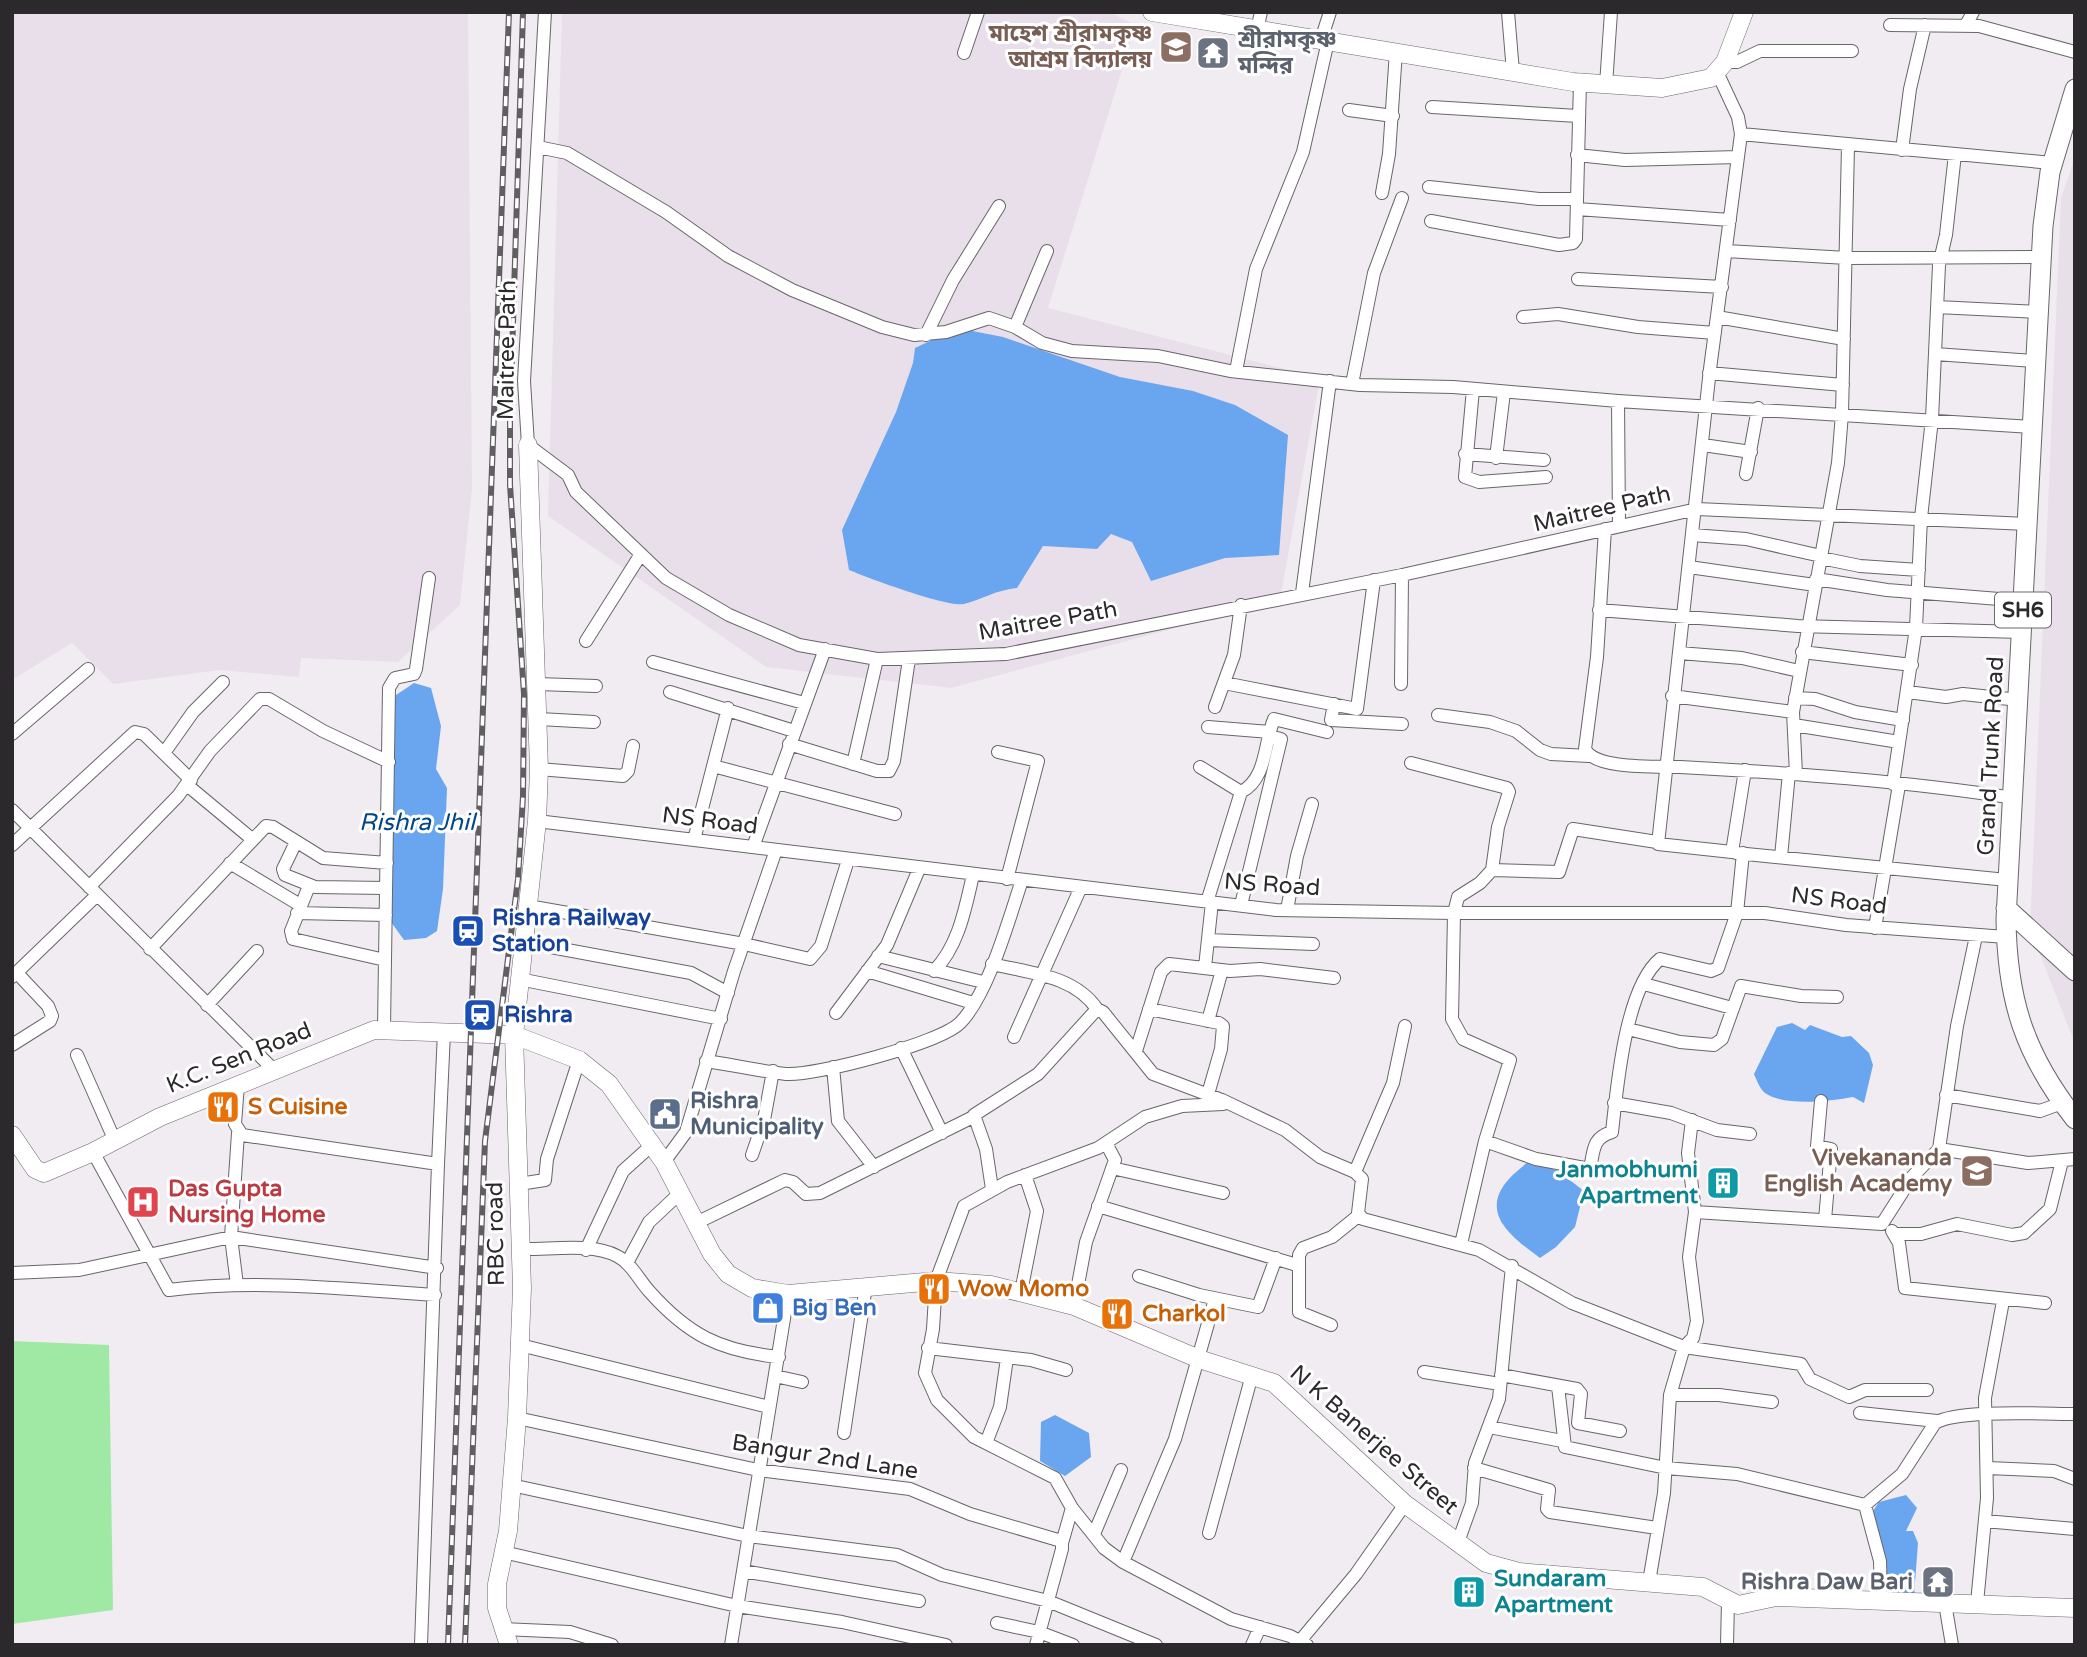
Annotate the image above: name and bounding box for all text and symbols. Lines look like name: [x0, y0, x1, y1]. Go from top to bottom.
place label: মাহেশ শ্রীরামকৃষ্ণ আশ্রম বিদ্যালয়: [988, 19, 1153, 74]
place label: শ্রীরামকৃষ্ণ মন্দির: [1237, 25, 1336, 80]
school or university icon: মাহেশ শ্রীরামকৃষ্ণ আশ্রম বিদ্যালয়: [1157, 28, 1195, 66]
temple icon: শ্রীরামকৃষ্ণ মন্দির: [1194, 34, 1232, 72]
street label: Maitree Path: [492, 280, 522, 420]
street label: Maitree Path: [1530, 480, 1674, 538]
road number: SH6: [1995, 592, 2051, 628]
street label: Maitree Path: [976, 595, 1120, 647]
street label: Grand Trunk Road: [1972, 656, 2010, 856]
street label: NS Road: [660, 801, 760, 841]
water label: Rishra Jhil: [359, 808, 478, 837]
street label: NS Road: [1223, 868, 1321, 902]
street label: NS Road: [1789, 881, 1889, 921]
place label: Rishra Railway Station: [492, 904, 651, 958]
station icon: Rishra Railway Station: [449, 912, 487, 950]
station icon: Rishra: [461, 996, 499, 1034]
place label: Rishra: [504, 1001, 573, 1029]
street label: K.C. Sen Road: [162, 1016, 316, 1100]
place label: Rishra Municipality: [690, 1087, 824, 1141]
restaurant icon: S Cuisine: [204, 1088, 242, 1126]
place label: S Cuisine: [248, 1093, 347, 1121]
public building icon: Rishra Municipality: [646, 1095, 684, 1133]
place label: Vivekananda English Academy: [1764, 1144, 1953, 1198]
school or university icon: Vivekananda English Academy: [1958, 1152, 1996, 1190]
place label: Janmobhumi Apartment: [1555, 1156, 1698, 1210]
building icon: Janmobhumi Apartment: [1704, 1164, 1742, 1202]
place label: Das Gupta Nursing Home: [168, 1175, 325, 1229]
street label: RBC road: [481, 1182, 511, 1286]
hospital icon: Das Gupta Nursing Home: [124, 1183, 162, 1221]
restaurant icon: Wow Momo: [915, 1270, 953, 1308]
place label: Wow Momo: [958, 1275, 1089, 1303]
shop icon: Big Ben: [749, 1289, 787, 1327]
place label: Big Ben: [792, 1294, 877, 1322]
restaurant icon: Charkol: [1098, 1295, 1136, 1333]
place label: Charkol: [1142, 1300, 1226, 1328]
street label: N K Banerjee Street: [1284, 1359, 1464, 1521]
street label: Bangur 2nd Lane: [730, 1428, 920, 1486]
temple icon: Rishra Daw Bari: [1919, 1563, 1957, 1601]
place label: Sundaram Apartment: [1494, 1565, 1613, 1619]
place label: Rishra Daw Bari: [1741, 1568, 1913, 1596]
building icon: Sundaram Apartment: [1450, 1573, 1488, 1611]

